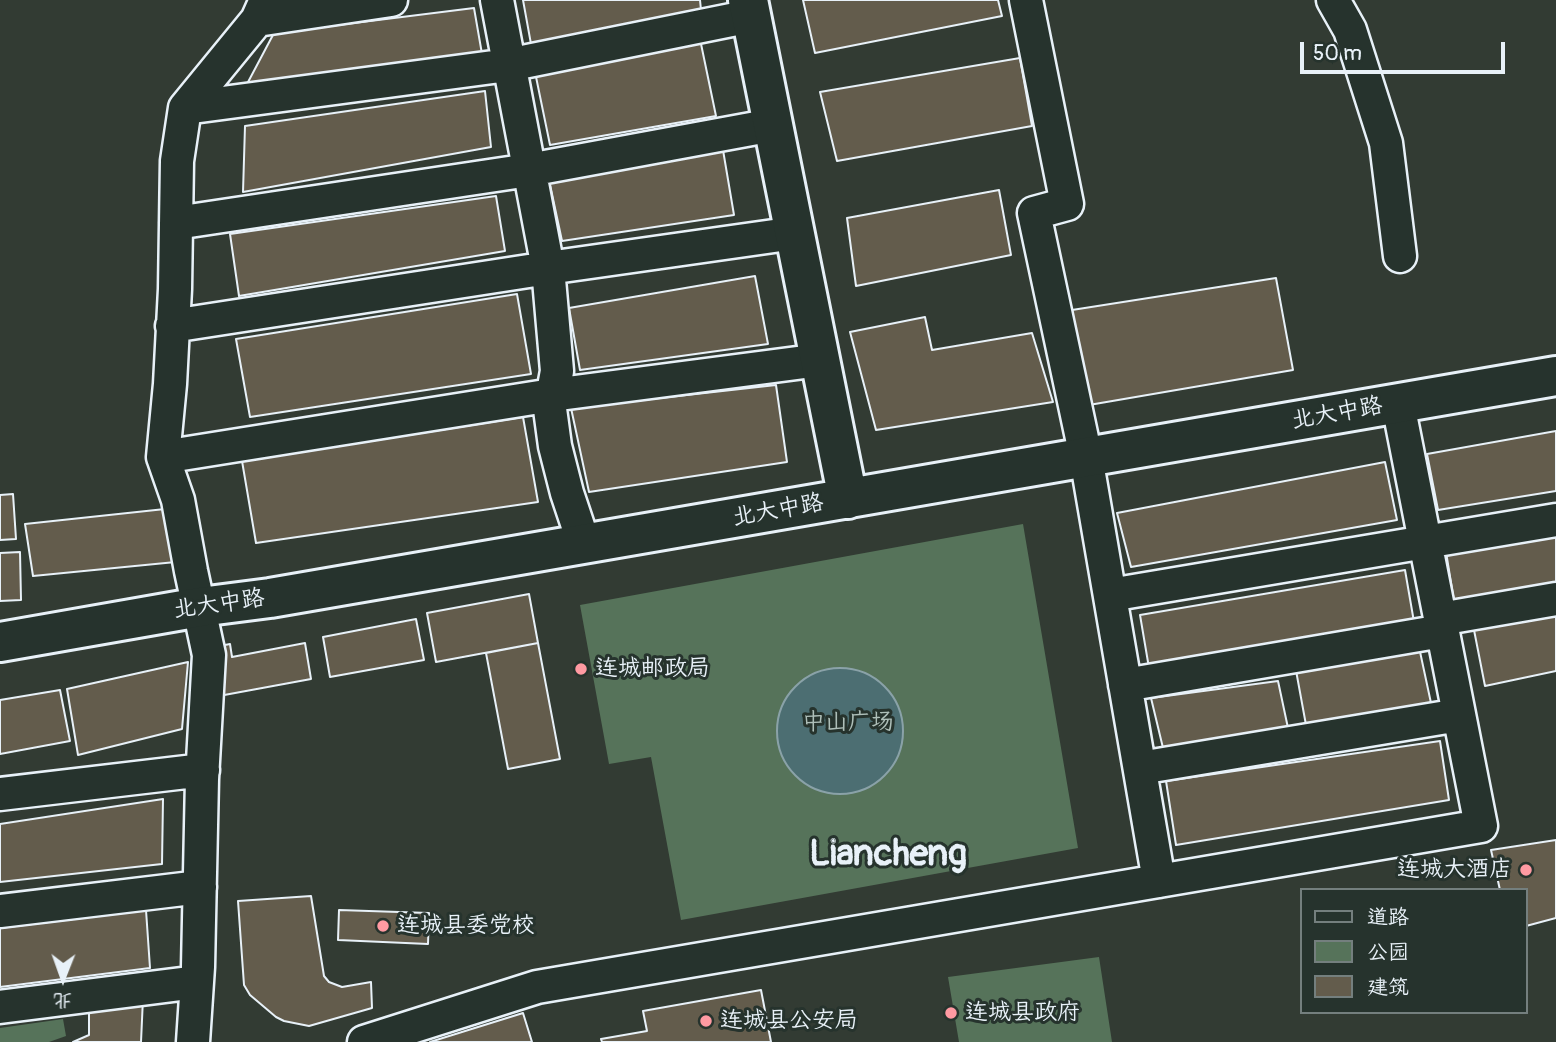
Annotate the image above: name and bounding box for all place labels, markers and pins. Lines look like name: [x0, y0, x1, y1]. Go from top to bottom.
place label: 连城邮政局: [595, 655, 710, 683]
marker: 连城邮政局: [573, 661, 589, 677]
place label: 连城大酒店: [1397, 856, 1512, 884]
marker: 连城大酒店: [1518, 862, 1534, 878]
place label: 连城县委党校: [397, 912, 535, 940]
marker: 连城县委党校: [375, 918, 391, 934]
place label: 连城县政府: [965, 999, 1080, 1027]
marker: 连城县政府: [943, 1005, 959, 1021]
place label: 连城县公安局: [720, 1007, 858, 1035]
marker: 连城县公安局: [698, 1013, 714, 1029]

